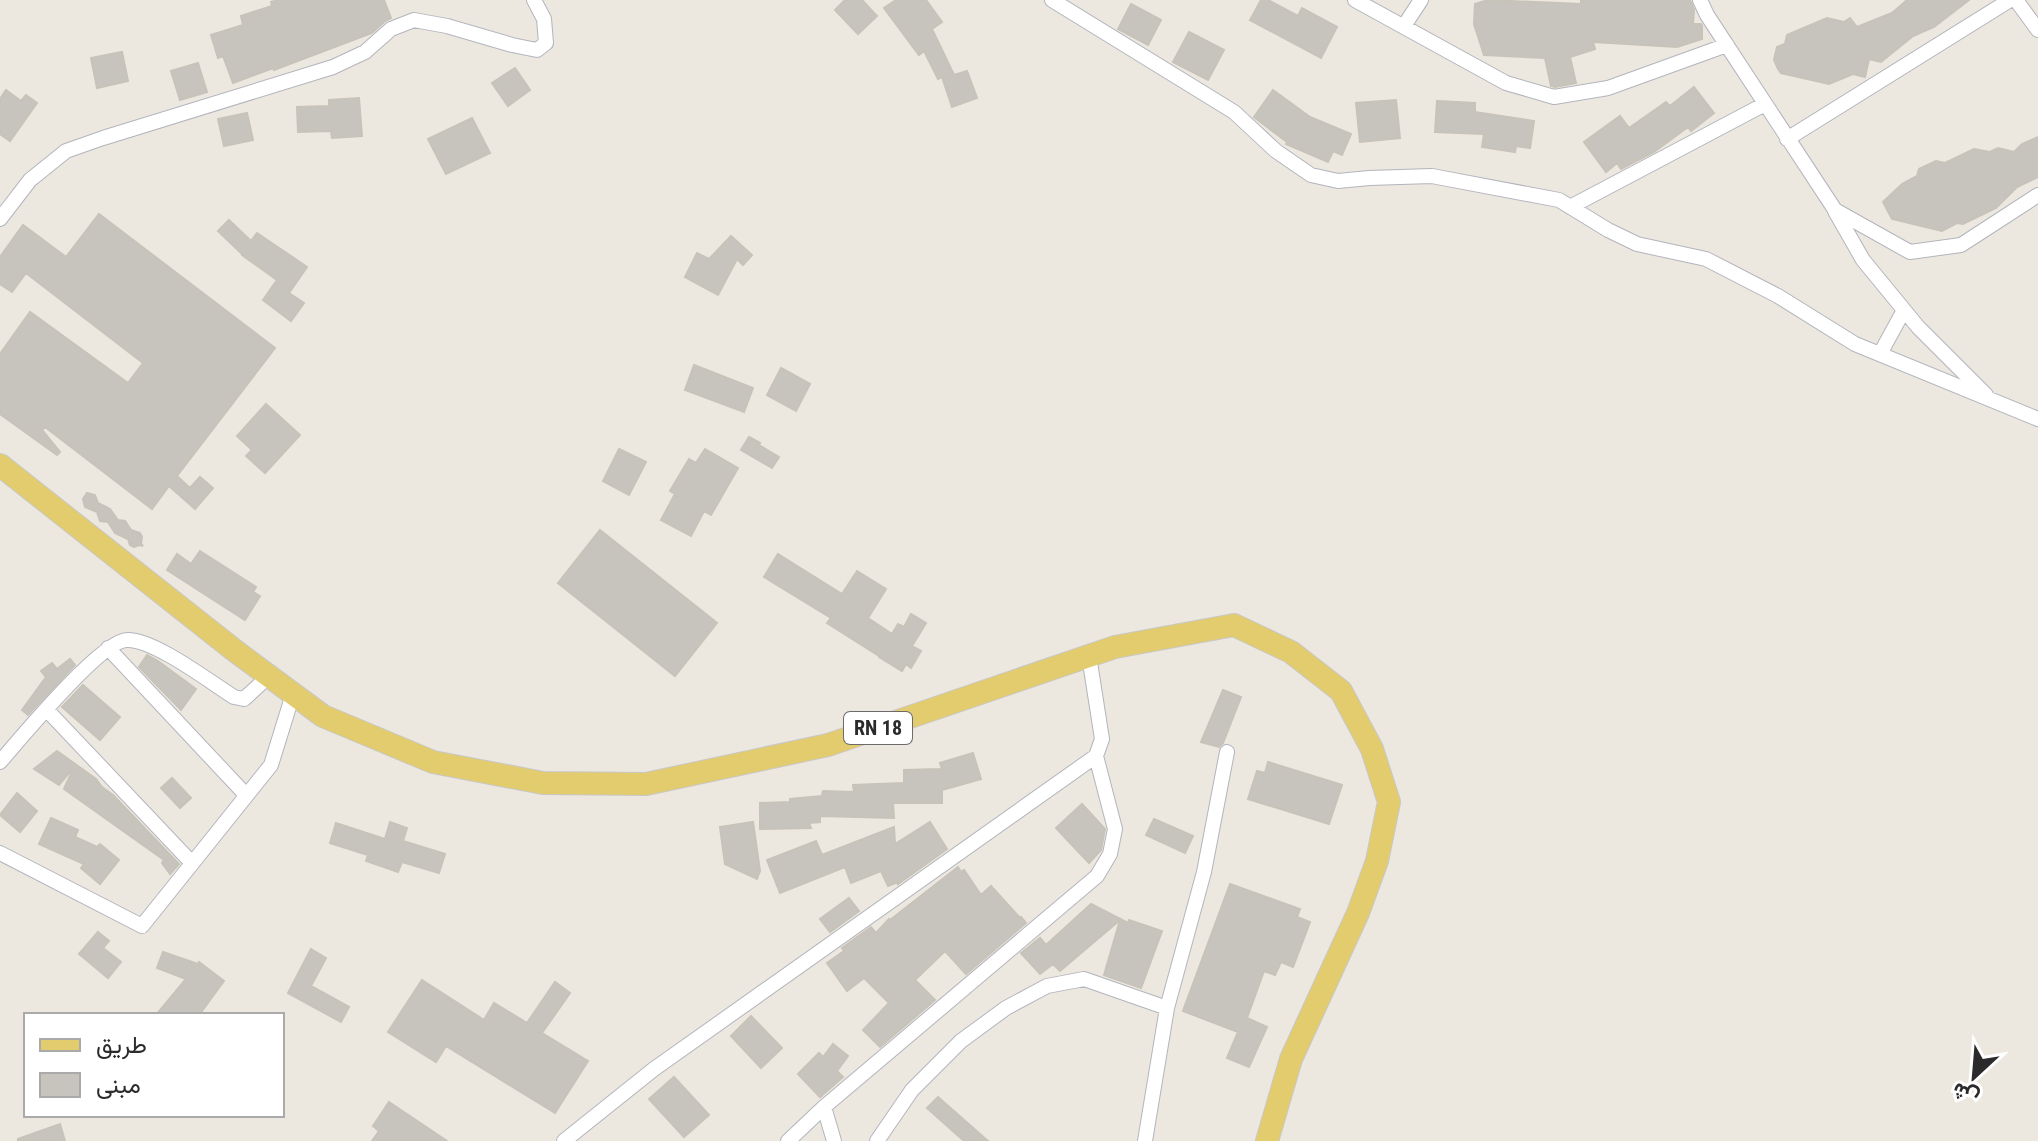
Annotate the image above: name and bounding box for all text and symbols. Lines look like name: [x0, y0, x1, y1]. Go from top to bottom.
road number: RN 18: [844, 712, 912, 744]
legend: [24, 1013, 284, 1117]
text: طريق: [96, 1031, 147, 1060]
north arrow: [1934, 1037, 2014, 1117]
text: مبنى: [96, 1071, 141, 1099]
text: ش: [1948, 1077, 1983, 1112]

